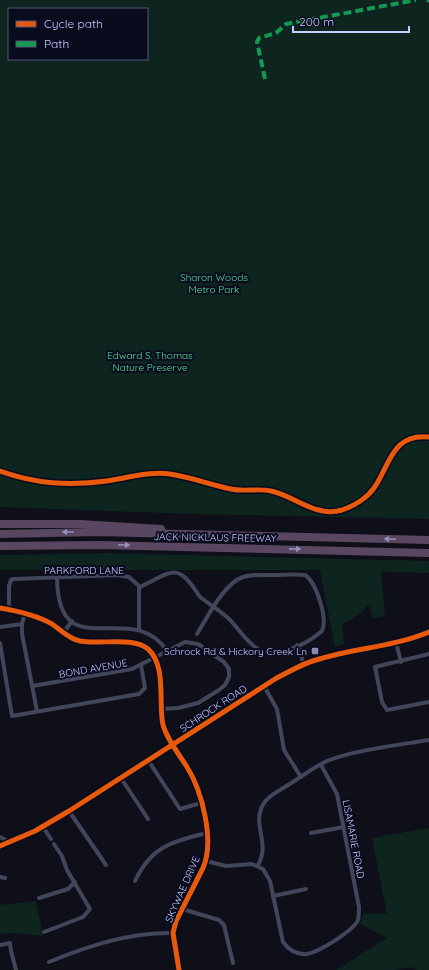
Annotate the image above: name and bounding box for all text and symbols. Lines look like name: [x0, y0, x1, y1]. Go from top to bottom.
legend: [8, 8, 148, 60]
scale bar: [293, 8, 409, 34]
text: 200 m: [299, 14, 334, 29]
text: Cycle path: [44, 16, 103, 31]
text: Path: [44, 36, 69, 51]
park label: Sharon Woods Metro Park: [180, 271, 248, 296]
park label: Edward S. Thomas Nature Preserve: [107, 349, 193, 374]
one-way arrow: [61, 529, 74, 535]
street label: JACK NICKLAUS FREEWAY: [153, 530, 277, 545]
one-way arrow: [384, 535, 396, 542]
one-way arrow: [118, 542, 131, 548]
one-way arrow: [289, 546, 302, 552]
street label: PARKFORD LANE: [44, 564, 124, 577]
place label: Schrock Rd & Hickory Creek Ln: [164, 645, 307, 658]
marker: Schrock Rd & Hickory Creek Ln: [310, 646, 320, 656]
street label: BOND AVENUE: [58, 656, 129, 681]
street label: SCHROCK ROAD: [177, 682, 249, 735]
street label: LISAMARIE ROAD: [339, 799, 368, 880]
street label: SKYWAE DRIVE: [162, 854, 203, 924]

